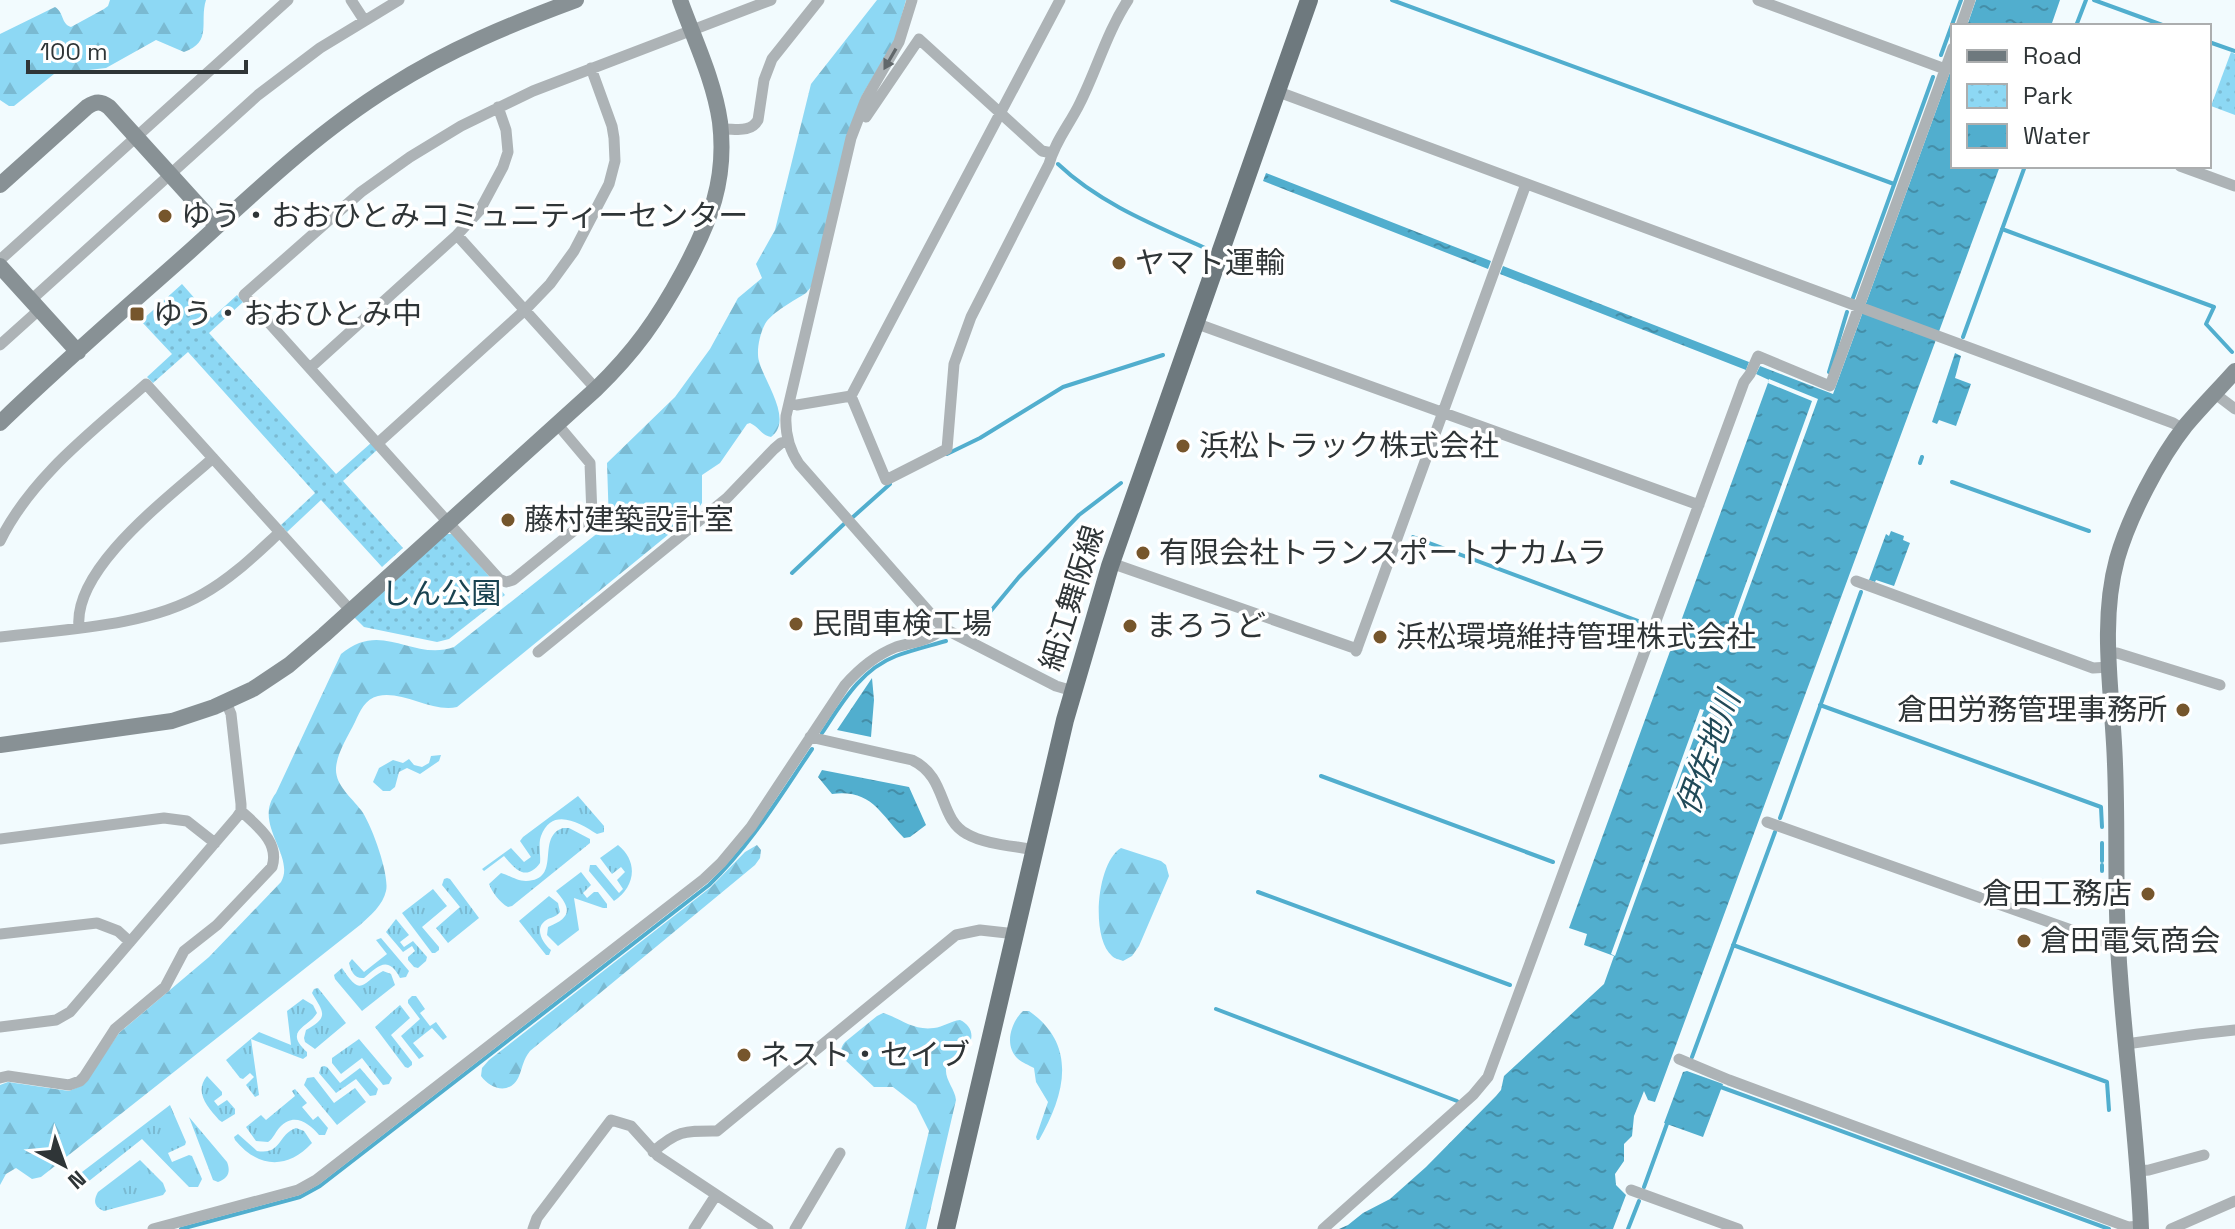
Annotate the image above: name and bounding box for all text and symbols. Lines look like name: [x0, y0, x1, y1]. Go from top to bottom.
scale bar: [28, 24, 246, 74]
legend: [1951, 24, 2211, 168]
text: 100 m: [40, 36, 108, 67]
text: Road: [2023, 40, 2082, 71]
one-way arrow: [883, 48, 897, 70]
text: Park: [2023, 80, 2073, 111]
text: Water: [2023, 120, 2091, 151]
place label: ゆう・おおひとみコミュニティーセンター: [181, 196, 748, 235]
marker: ゆう・おおひとみコミュニティーセンター: [156, 207, 174, 225]
place label: ヤマト運輸: [1135, 243, 1285, 282]
marker: ヤマト運輸: [1110, 254, 1128, 272]
place label: ゆう・おおひとみ中: [153, 294, 422, 333]
marker: ゆう・おおひとみ中: [128, 305, 146, 323]
place label: 浜松トラック株式会社: [1199, 426, 1499, 465]
marker: 浜松トラック株式会社: [1174, 437, 1192, 455]
place label: 藤村建築設計室: [524, 500, 734, 539]
marker: 藤村建築設計室: [499, 511, 517, 529]
street label: 細江舞阪線: [1031, 520, 1112, 675]
place label: 有限会社トランスポートナカムラ: [1159, 533, 1607, 572]
marker: 有限会社トランスポートナカムラ: [1134, 544, 1152, 562]
park label: しん公園: [381, 574, 501, 613]
place label: 民間車検工場: [812, 604, 992, 643]
place label: まろうど: [1146, 606, 1266, 645]
marker: 民間車検工場: [787, 615, 805, 633]
marker: まろうど: [1121, 617, 1139, 635]
place label: 浜松環境維持管理株式会社: [1396, 617, 1756, 656]
marker: 浜松環境維持管理株式会社: [1371, 628, 1389, 646]
water label: 伊佐地川: [1667, 683, 1750, 820]
place label: 倉田労務管理事務所: [1897, 690, 2167, 729]
marker: 倉田労務管理事務所: [2174, 701, 2192, 719]
place label: 倉田工務店: [1982, 874, 2132, 913]
marker: 倉田工務店: [2139, 885, 2157, 903]
place label: 倉田電気商会: [2040, 921, 2220, 960]
marker: 倉田電気商会: [2015, 932, 2033, 950]
place label: ネスト・セイブ: [760, 1035, 970, 1074]
marker: ネスト・セイブ: [735, 1046, 753, 1064]
north arrow: [24, 1125, 104, 1205]
text: N: [62, 1165, 92, 1195]

